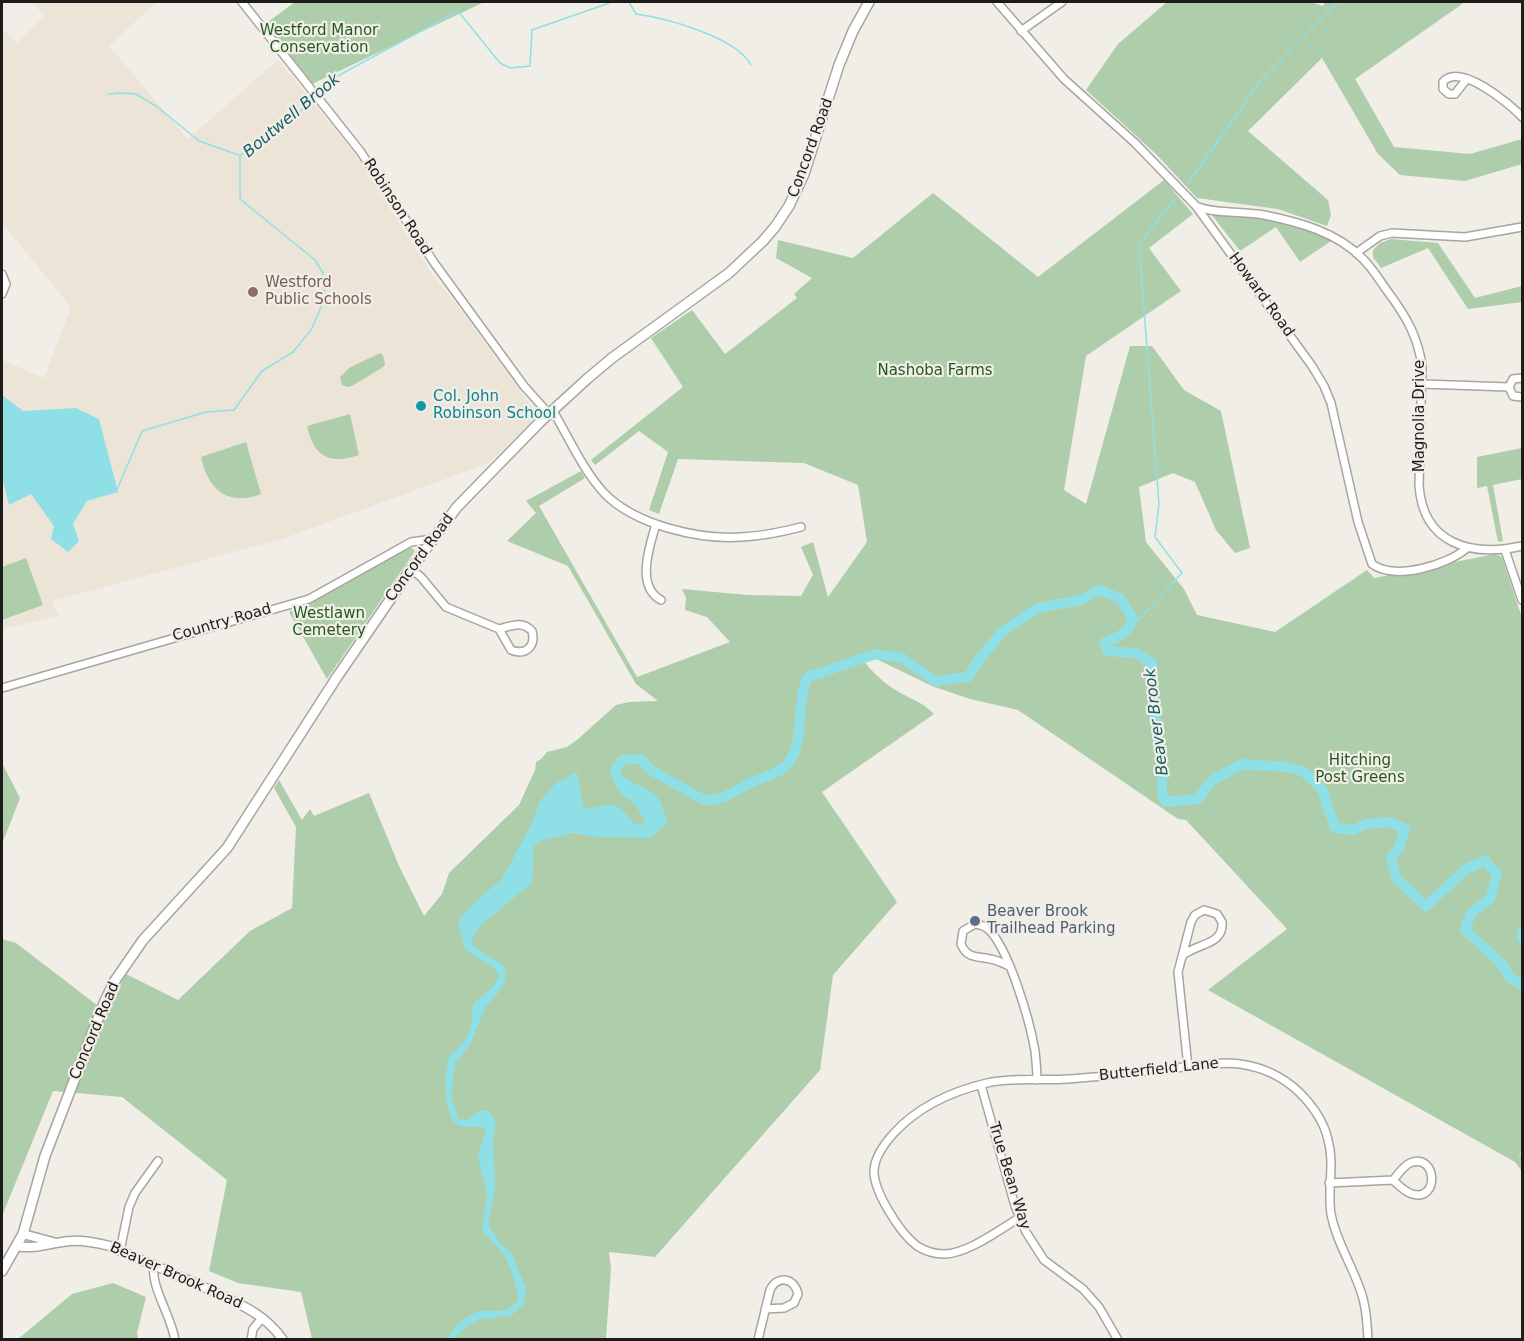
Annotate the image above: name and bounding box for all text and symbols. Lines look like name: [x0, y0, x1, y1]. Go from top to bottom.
park label: Westford Manor Conservation: [260, 22, 378, 57]
water label: Boutwell Brook: [240, 70, 344, 162]
street label: Concord Road: [785, 96, 837, 200]
street label: Robinson Road: [359, 156, 435, 258]
street label: Howard Road: [1224, 249, 1298, 341]
place label: Westford Public Schools: [265, 274, 372, 309]
marker: Westford Public Schools: [246, 285, 260, 299]
street label: Magnolia Drive: [1411, 360, 1429, 472]
park label: Nashoba Farms: [877, 362, 993, 380]
place label: Col. John Robinson School: [433, 388, 556, 423]
marker: Col. John Robinson School: [414, 399, 428, 413]
street label: Concord Road: [382, 510, 458, 606]
street label: Country Road: [170, 600, 274, 646]
park label: Westlawn Cemetery: [292, 605, 366, 640]
water label: Beaver Brook: [1141, 667, 1173, 777]
park label: Hitching Post Greens: [1315, 752, 1405, 787]
place label: Beaver Brook Trailhead Parking: [987, 903, 1115, 938]
marker: Beaver Brook Trailhead Parking: [968, 914, 982, 928]
street label: Concord Road: [66, 979, 124, 1083]
street label: Butterfield Lane: [1098, 1055, 1220, 1085]
street label: True Bean Way: [984, 1120, 1034, 1232]
street label: Beaver Brook Road: [107, 1239, 245, 1313]

